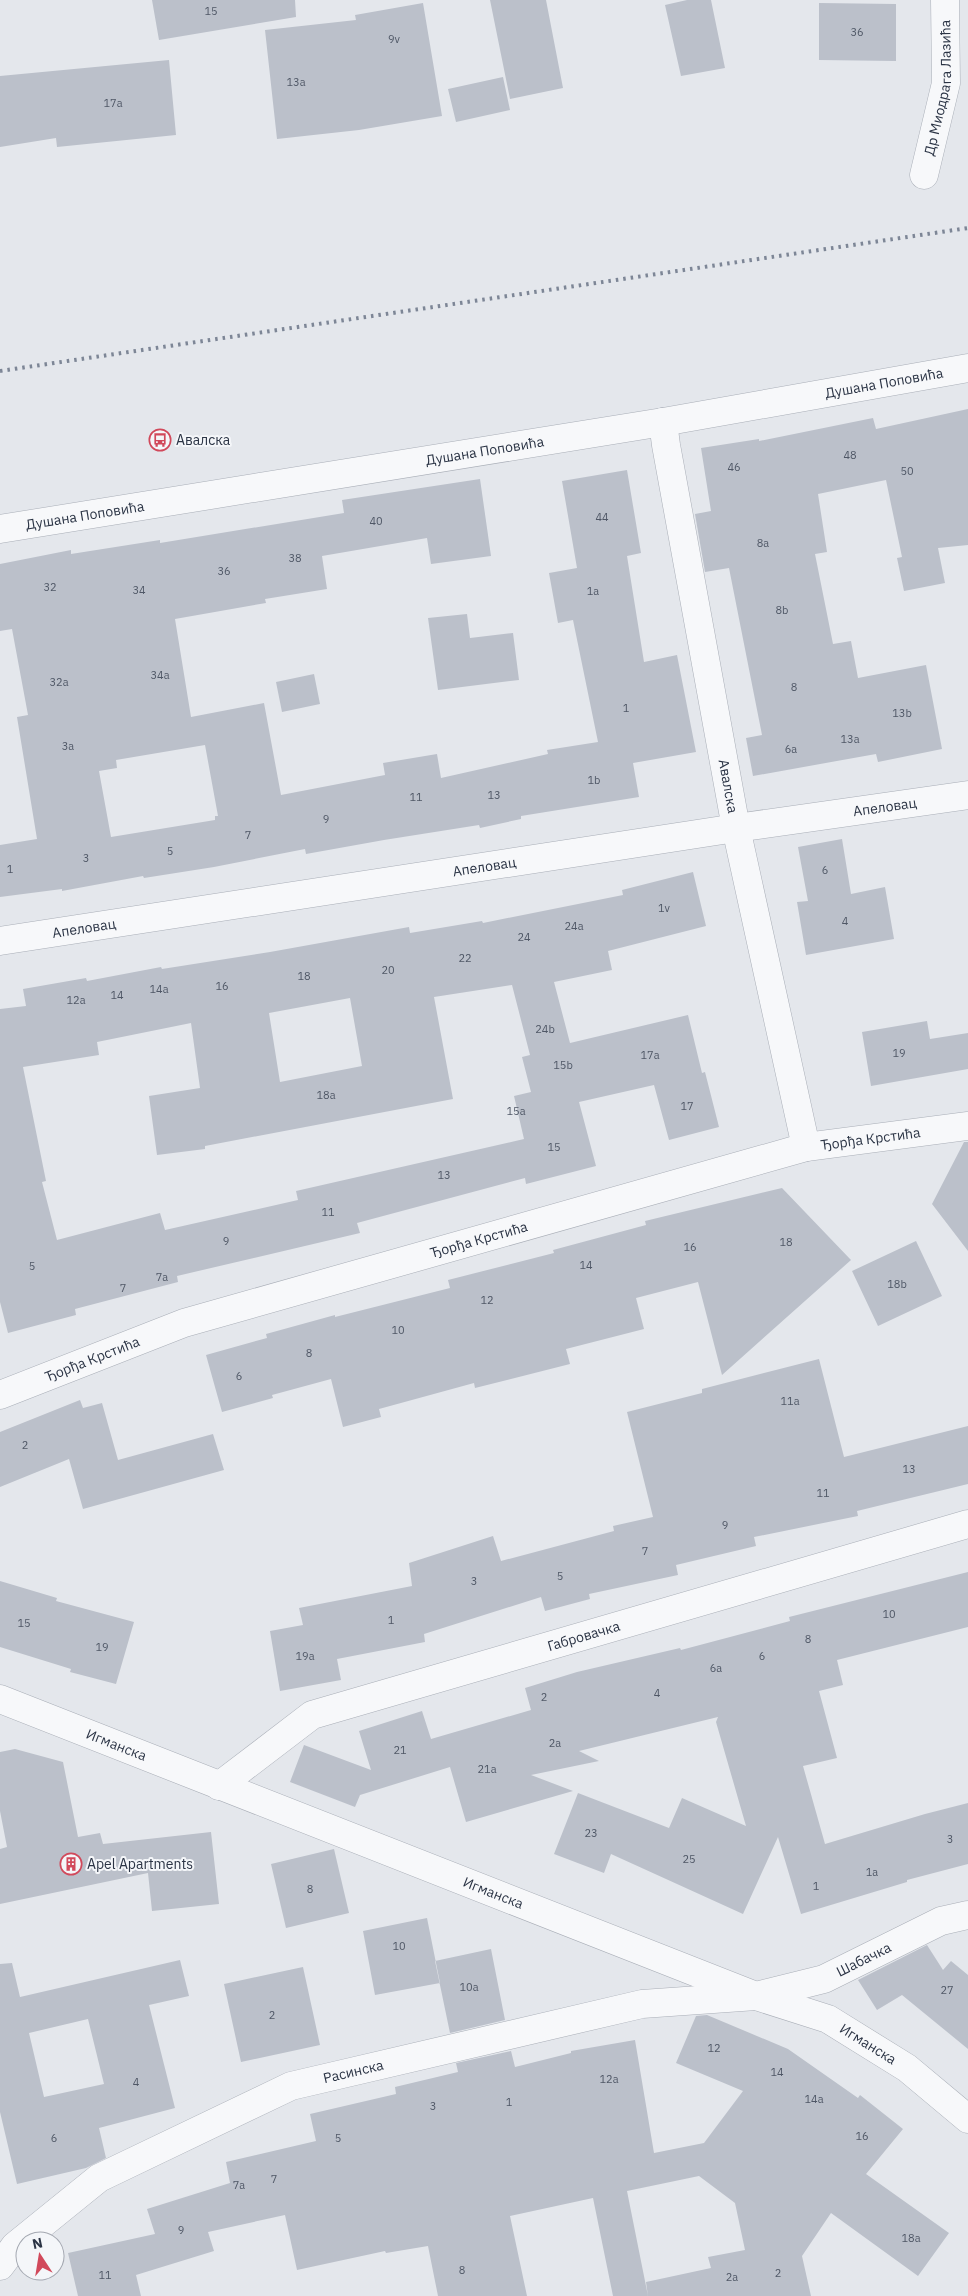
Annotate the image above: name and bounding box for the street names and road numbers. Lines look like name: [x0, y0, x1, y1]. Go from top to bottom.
street label: Др Миодрага Лазића: [920, 19, 955, 157]
street label: Душана Поповића: [823, 363, 945, 402]
street label: Душана Поповића: [424, 432, 546, 469]
street label: Душана Поповића: [24, 497, 146, 534]
street label: Авалска: [715, 758, 742, 815]
street label: Апеловац: [852, 793, 918, 820]
street label: Апеловац: [451, 853, 518, 880]
street label: Апеловац: [51, 914, 118, 942]
street label: Ђорђа Крстића: [819, 1123, 922, 1154]
street label: Ђорђа Крстића: [428, 1217, 530, 1262]
street label: Ђорђа Крстића: [42, 1332, 143, 1386]
street label: Габровачка: [545, 1617, 623, 1655]
street label: Игманска: [83, 1725, 150, 1765]
street label: Игманска: [460, 1873, 527, 1913]
street label: Шабачка: [833, 1938, 894, 1980]
street label: Игманска: [836, 2019, 900, 2069]
street label: Расинска: [321, 2056, 386, 2087]

